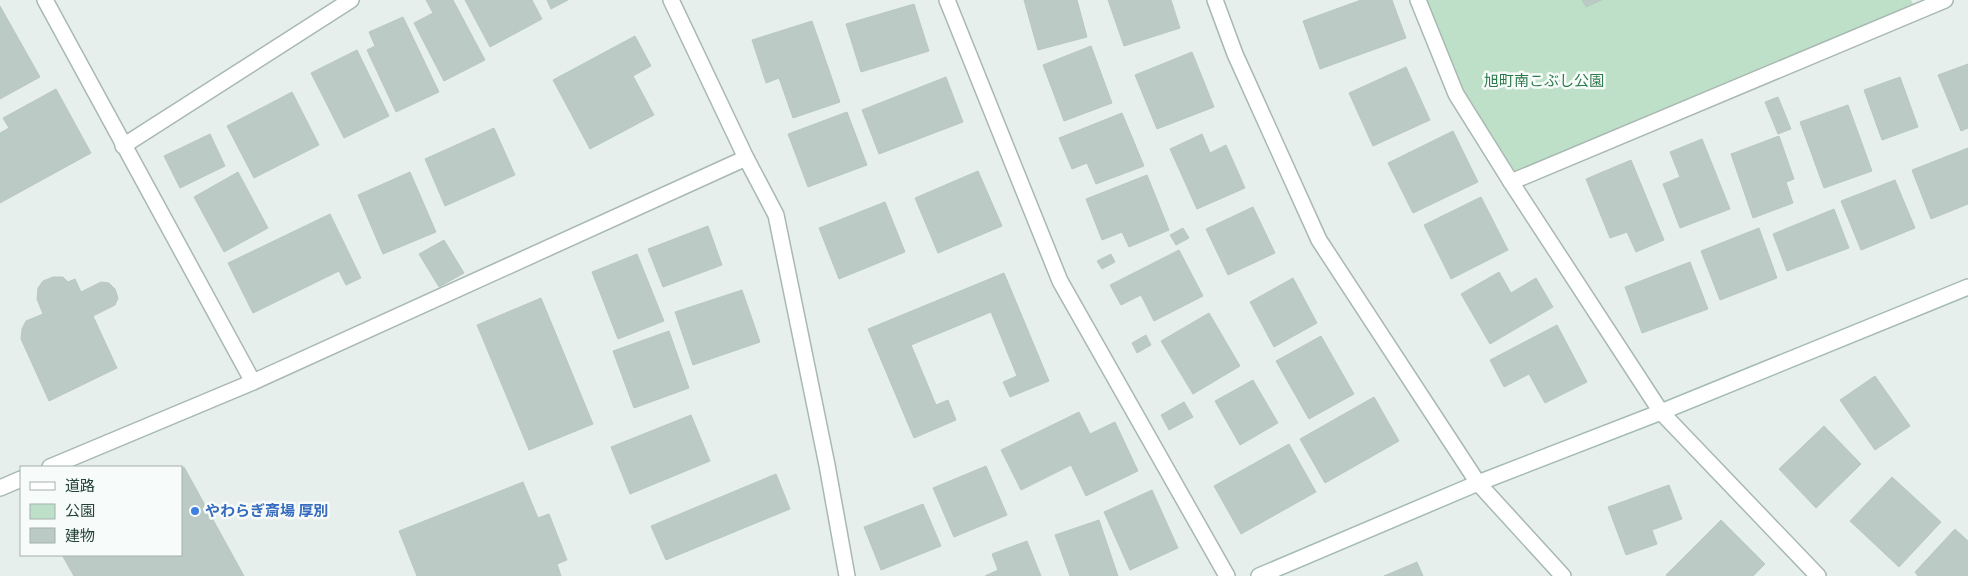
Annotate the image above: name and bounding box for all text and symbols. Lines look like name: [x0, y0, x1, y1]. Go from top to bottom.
park label: 旭町南こぶし公園: [1484, 72, 1604, 90]
legend: [20, 466, 182, 556]
text: 道路: [65, 477, 95, 495]
text: 公園: [65, 502, 95, 520]
place label: やわらぎ斎場 厚別: [205, 502, 328, 520]
marker: やわらぎ斎場 厚別: [189, 505, 201, 517]
text: 建物: [65, 527, 95, 545]

